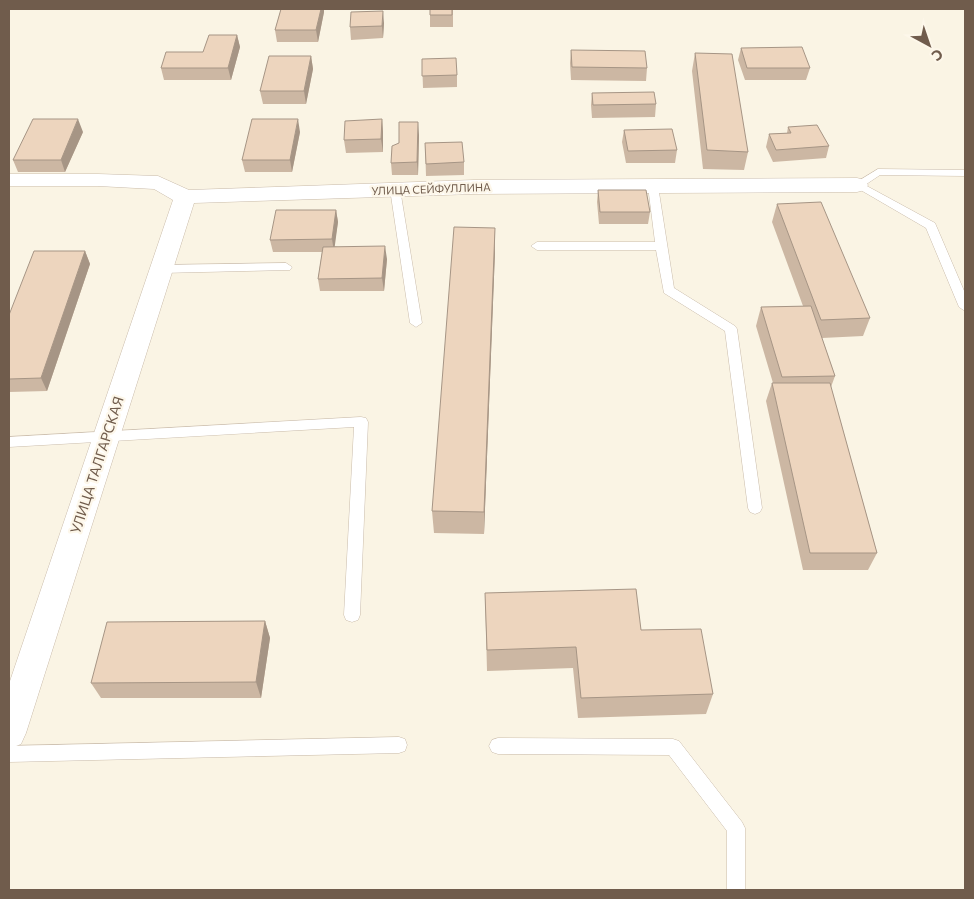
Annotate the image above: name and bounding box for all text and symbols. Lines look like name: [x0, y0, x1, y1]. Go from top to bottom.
north arrow: [904, 20, 954, 70]
text: С: [929, 46, 947, 65]
street label: УЛИЦА СЕЙФУЛЛИНА: [371, 179, 491, 197]
street label: УЛИЦА ТАЛГАРСКАЯ: [66, 394, 127, 536]

